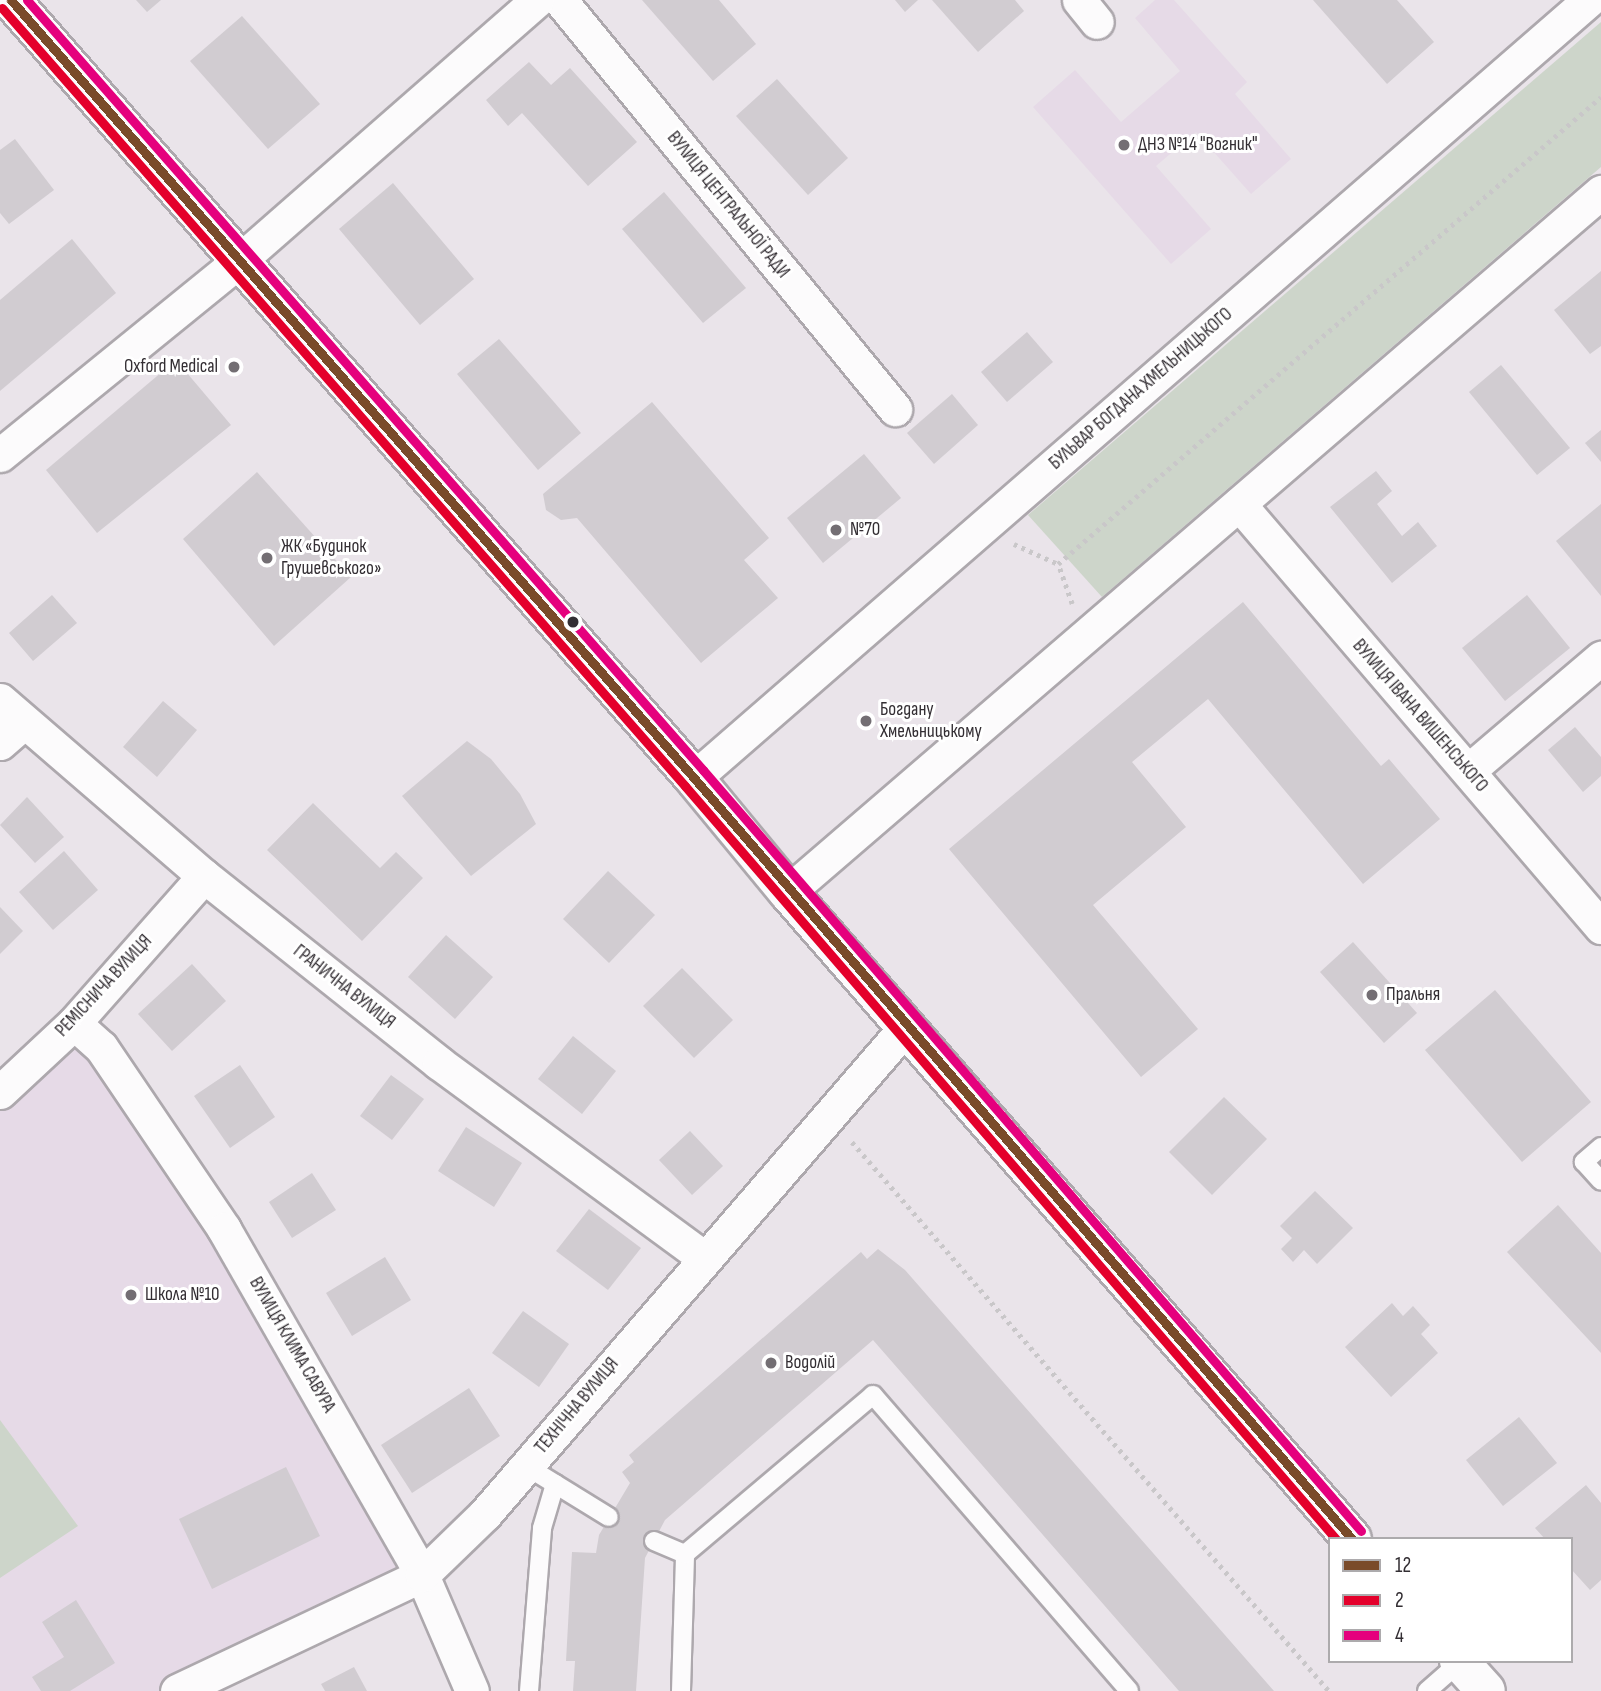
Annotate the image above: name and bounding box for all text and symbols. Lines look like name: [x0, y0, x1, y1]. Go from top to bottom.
street label: ВУЛИЦЯ ЦЕНТРАЛЬНОЇ РАДИ: [662, 127, 794, 283]
place label: ДНЗ №14 "Вогник": [1138, 134, 1257, 156]
marker: ДНЗ №14 "Вогник": [1116, 137, 1132, 153]
street label: БУЛЬВАР БОГДАНА ХМЕЛЬНИЦЬКОГО: [1045, 303, 1237, 475]
place label: Oxford Medical: [124, 356, 218, 378]
marker: Oxford Medical: [224, 357, 244, 377]
place label: №70: [850, 519, 880, 541]
marker: №70: [828, 522, 844, 538]
place label: ЖК «Будинок Грушевського»: [281, 536, 381, 580]
marker: ЖК «Будинок Грушевського»: [259, 550, 275, 566]
unlabelled marker: [566, 615, 580, 629]
street label: ВУЛИЦЯ ІВАНА ВИШЕНСЬКОГО: [1347, 635, 1493, 797]
place label: Богдану Хмельницькому: [880, 699, 982, 743]
marker: Богдану Хмельницькому: [858, 713, 874, 729]
street label: РЕМІСНИЧА ВУЛИЦЯ: [51, 930, 157, 1042]
street label: ГРАНИЧНА ВУЛИЦЯ: [288, 940, 400, 1034]
place label: Пральня: [1386, 984, 1440, 1006]
marker: Пральня: [1364, 987, 1380, 1003]
street label: ВУЛИЦЯ КЛИМА САВУРА: [244, 1273, 340, 1417]
place label: Школа №10: [145, 1284, 220, 1306]
marker: Школа №10: [123, 1287, 139, 1303]
place label: Водолій: [785, 1352, 835, 1374]
street label: ТЕХНІЧНА ВУЛИЦЯ: [530, 1353, 624, 1459]
marker: Водолій: [763, 1355, 779, 1371]
legend: [1328, 1537, 1573, 1663]
text: 12: [1395, 1553, 1411, 1578]
text: 2: [1395, 1588, 1404, 1613]
text: 4: [1395, 1623, 1404, 1648]

